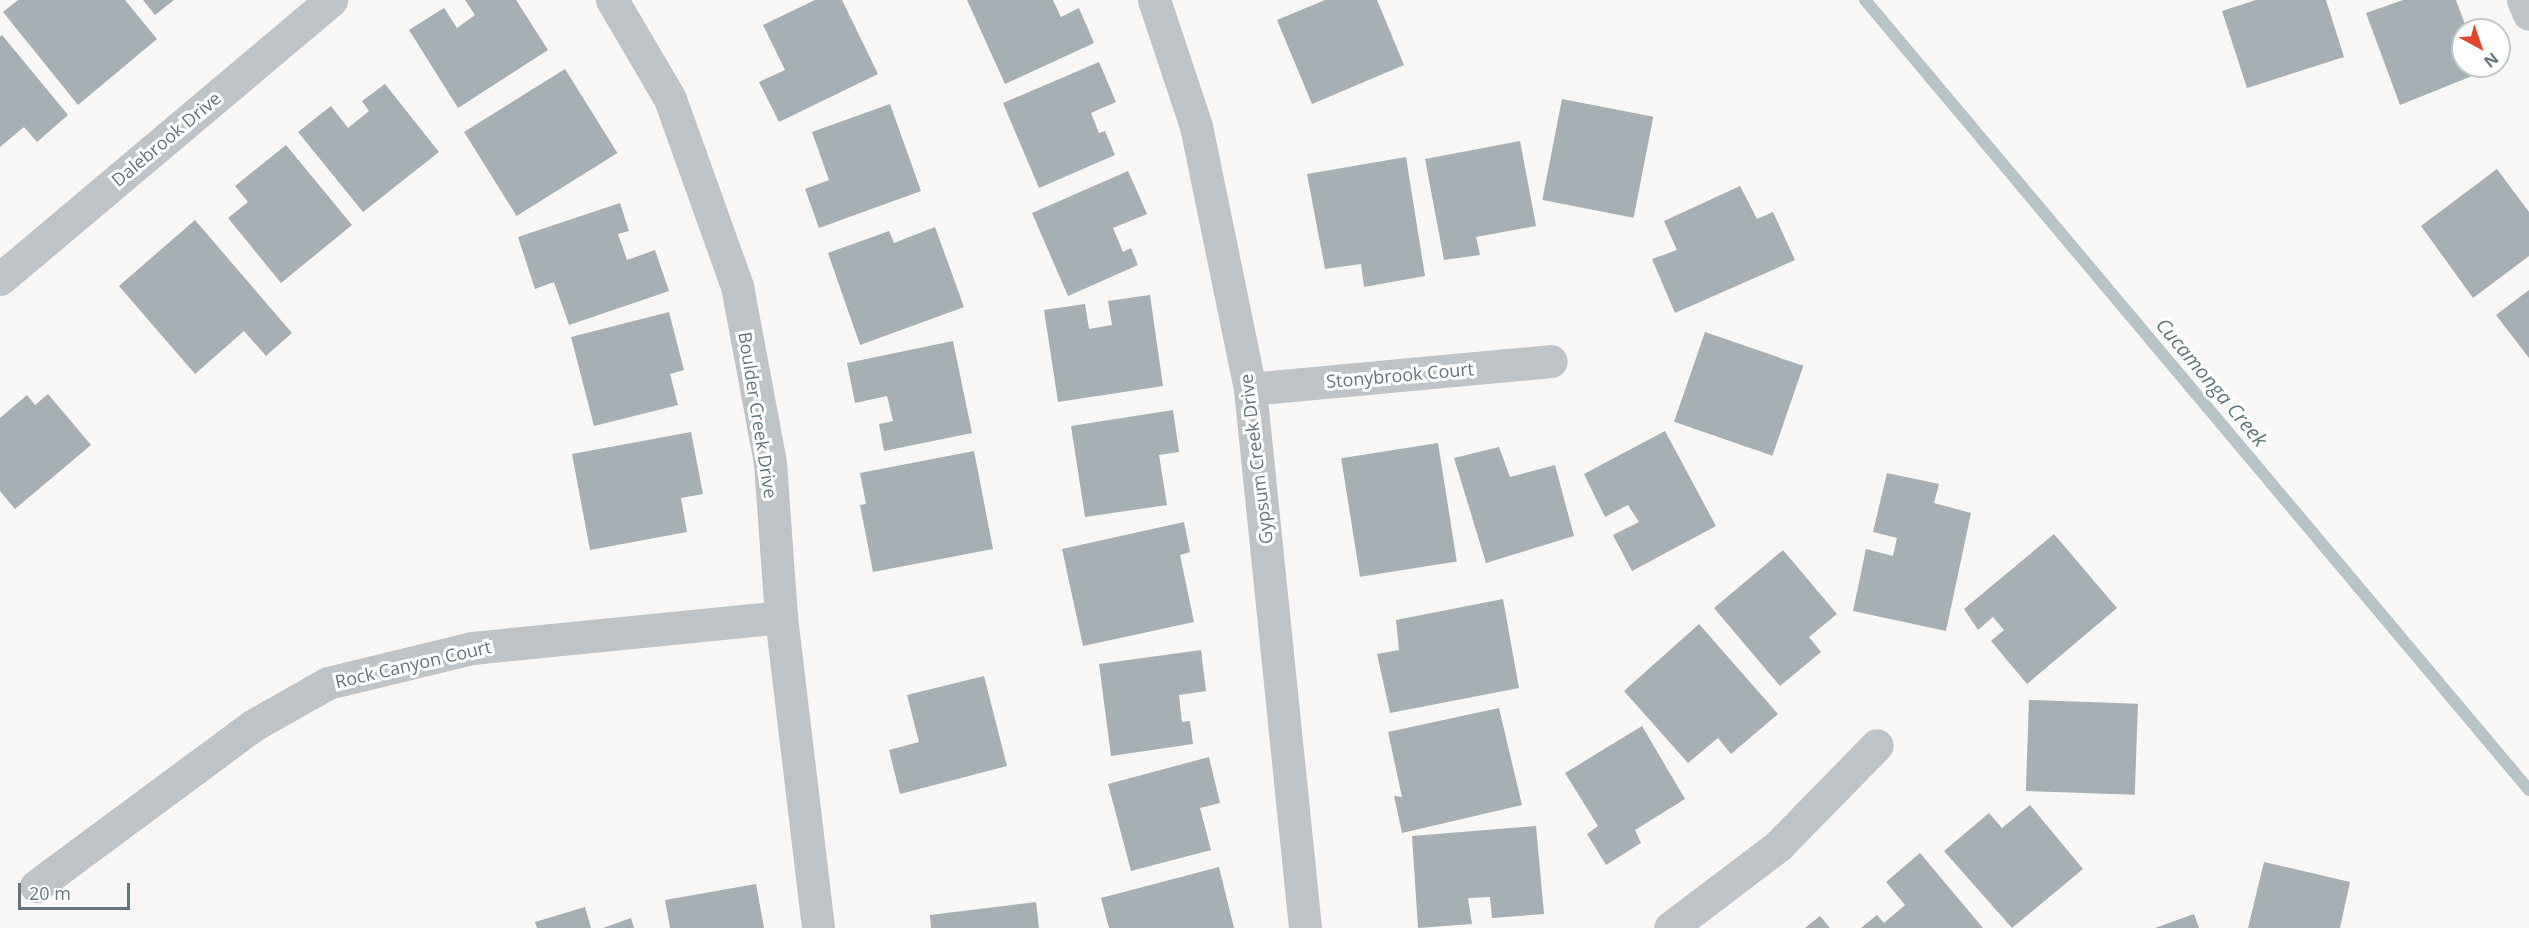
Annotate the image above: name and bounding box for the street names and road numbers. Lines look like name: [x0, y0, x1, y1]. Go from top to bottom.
street label: Dalebrook Drive: [107, 87, 225, 191]
street label: Boulder Creek Drive: [734, 330, 782, 500]
street label: Stonybrook Court: [1325, 358, 1475, 392]
street label: Gypsum Creek Drive: [1235, 373, 1277, 545]
street label: Rock Canyon Court: [333, 636, 493, 692]

